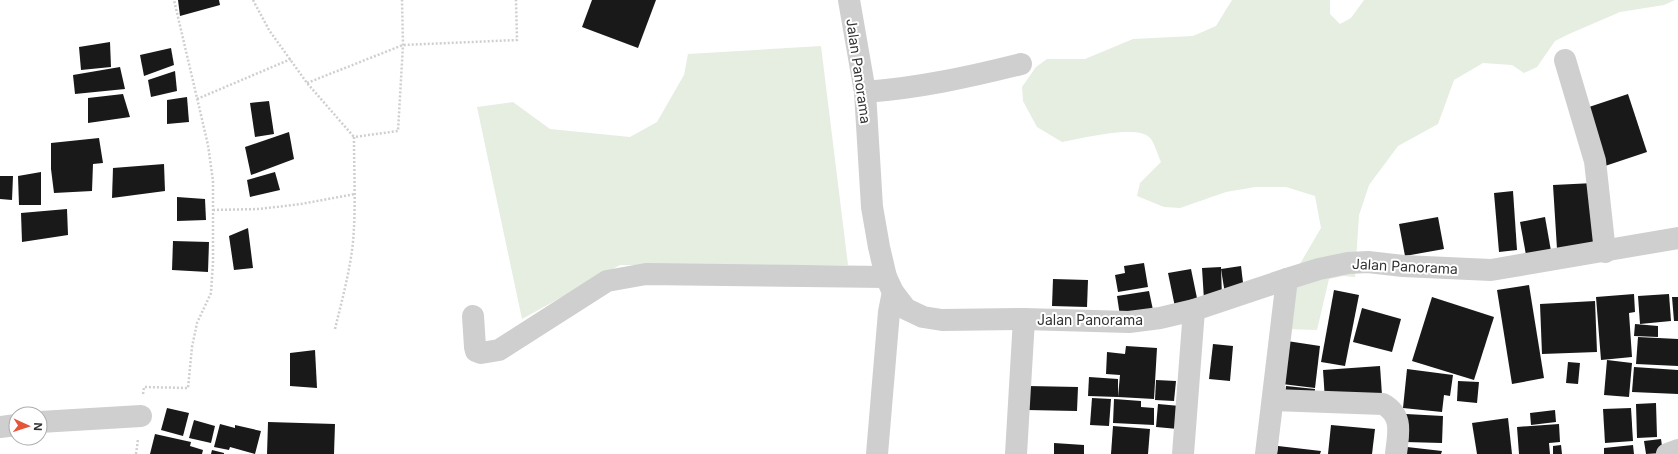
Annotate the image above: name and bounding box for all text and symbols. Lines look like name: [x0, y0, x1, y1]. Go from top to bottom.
street label: Jalan Panorama: [843, 17, 875, 125]
street label: Jalan Panorama: [1352, 255, 1458, 277]
street label: Jalan Panorama: [1037, 311, 1143, 328]
north arrow: [8, 406, 48, 446]
text: N: [31, 422, 45, 431]

